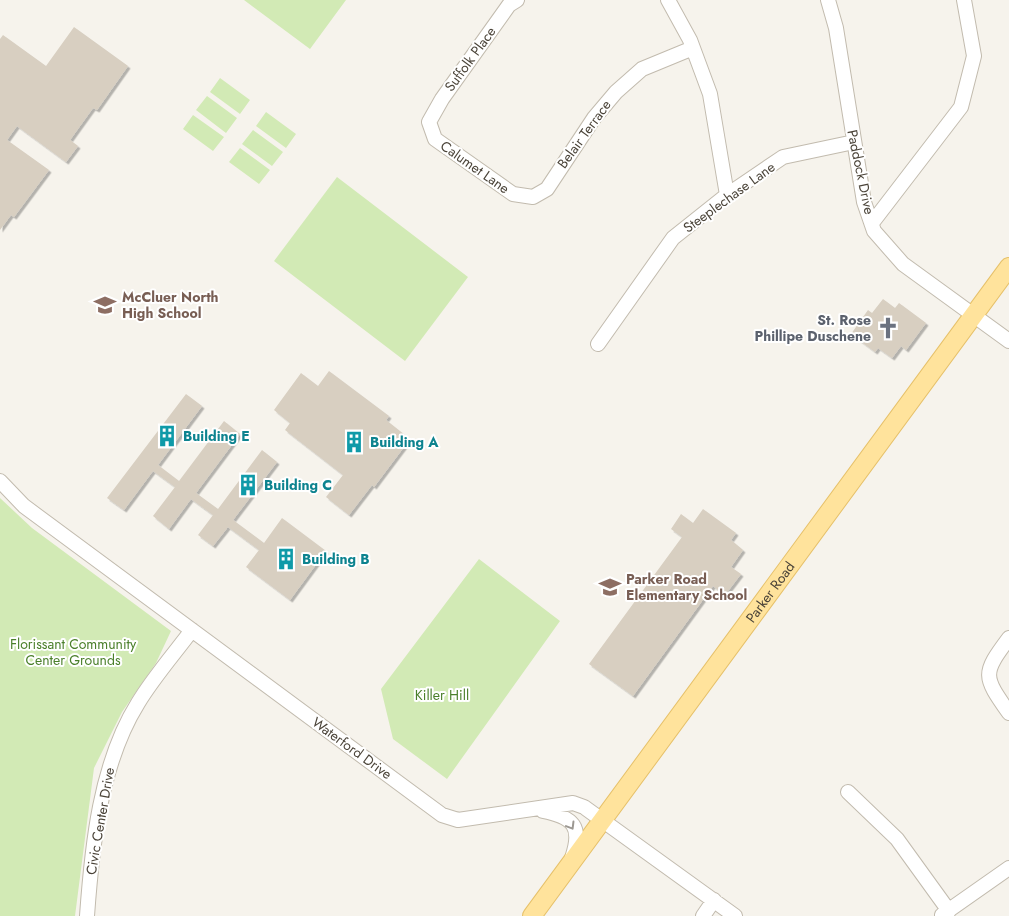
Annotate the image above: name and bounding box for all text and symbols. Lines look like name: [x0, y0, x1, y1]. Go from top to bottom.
street label: Suffolk Place: [440, 22, 500, 96]
street label: Belair Terrace: [552, 96, 616, 172]
street label: Paddock Drive: [842, 128, 880, 216]
street label: Calumet Lane: [436, 136, 514, 198]
street label: Steeplechase Lane: [679, 157, 779, 237]
place label: McCluer North High School: [122, 287, 219, 323]
school or university icon: McCluer North High School: [92, 292, 118, 318]
place label: St. Rose Phillipe Duschene: [754, 310, 871, 346]
church icon: St. Rose Phillipe Duschene: [875, 315, 901, 341]
building icon: Building E: [154, 423, 180, 449]
place label: Building E: [183, 426, 250, 446]
building icon: Building A: [341, 429, 367, 455]
place label: Building A: [370, 432, 439, 452]
building icon: Building C: [235, 472, 261, 498]
place label: Building C: [264, 475, 332, 495]
building icon: Building B: [273, 546, 299, 572]
place label: Building B: [302, 549, 370, 569]
street label: Parker Road: [741, 557, 799, 627]
place label: Parker Road Elementary School: [626, 569, 747, 605]
school or university icon: Parker Road Elementary School: [597, 574, 623, 600]
park label: Florissant Community Center Grounds: [10, 634, 137, 670]
park label: Killer Hill: [415, 685, 469, 705]
street label: Waterford Drive: [308, 712, 396, 784]
street label: Civic Center Drive: [81, 766, 119, 876]
one-way arrow: [565, 820, 575, 829]

